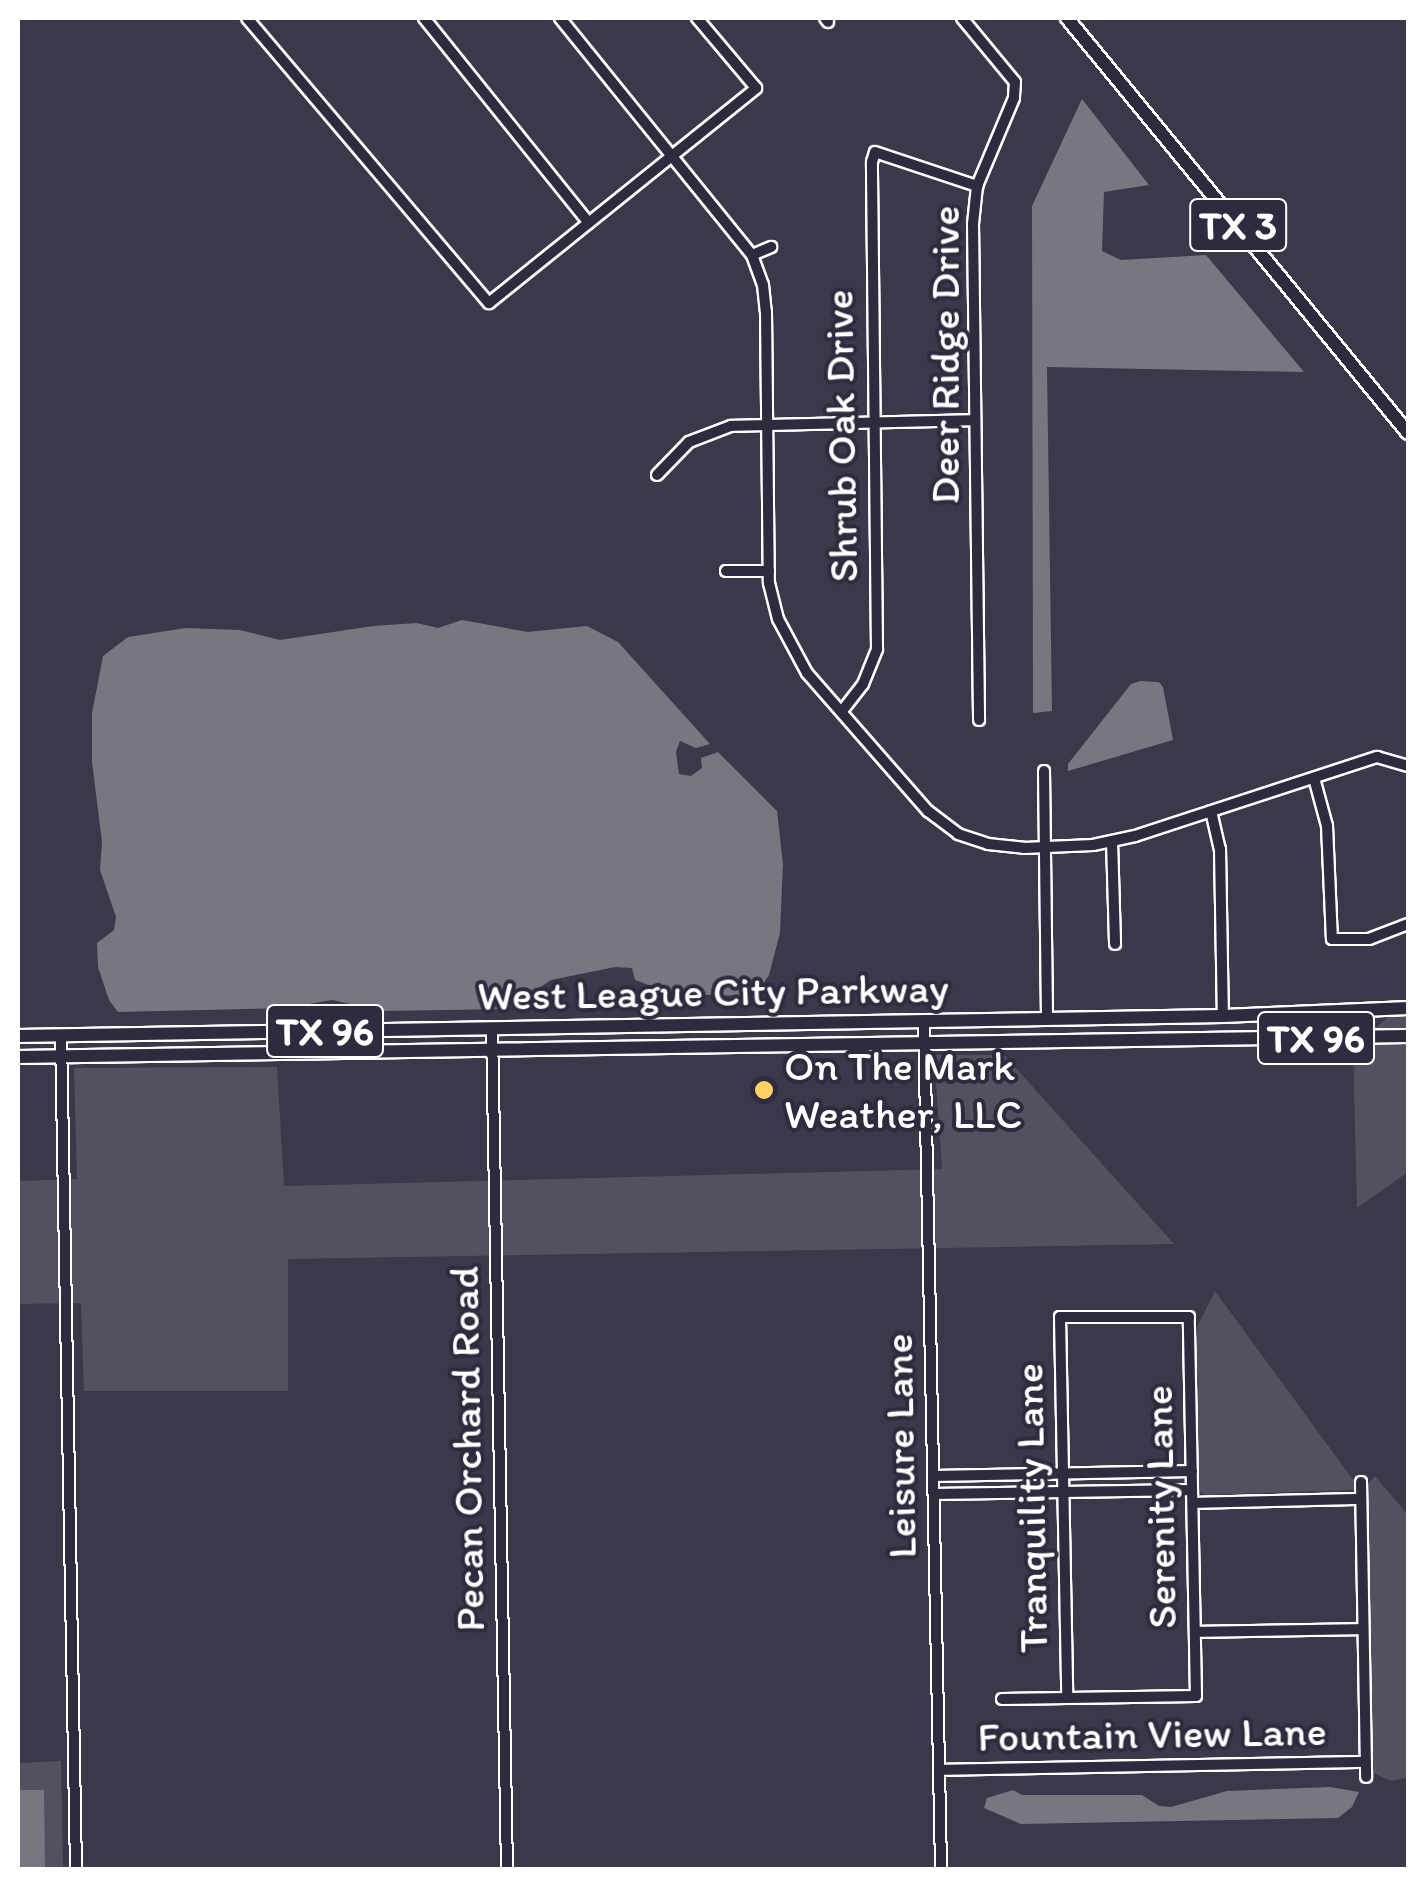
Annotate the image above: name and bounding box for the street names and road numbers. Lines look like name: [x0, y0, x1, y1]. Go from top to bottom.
road number: TX 3: [1188, 190, 1288, 260]
street label: Deer Ridge Drive: [920, 206, 970, 504]
street label: Shrub Oak Drive: [813, 288, 869, 584]
street label: West League City Parkway: [478, 963, 948, 1021]
road number: TX 96: [265, 996, 385, 1066]
road number: TX 96: [1256, 1003, 1376, 1073]
street label: Pecan Orchard Road: [439, 1266, 495, 1632]
street label: Leisure Lane: [873, 1333, 927, 1559]
street label: Tranquility Lane: [1003, 1362, 1059, 1654]
street label: Serenity Lane: [1133, 1384, 1187, 1630]
street label: Fountain View Lane: [977, 1706, 1327, 1762]

